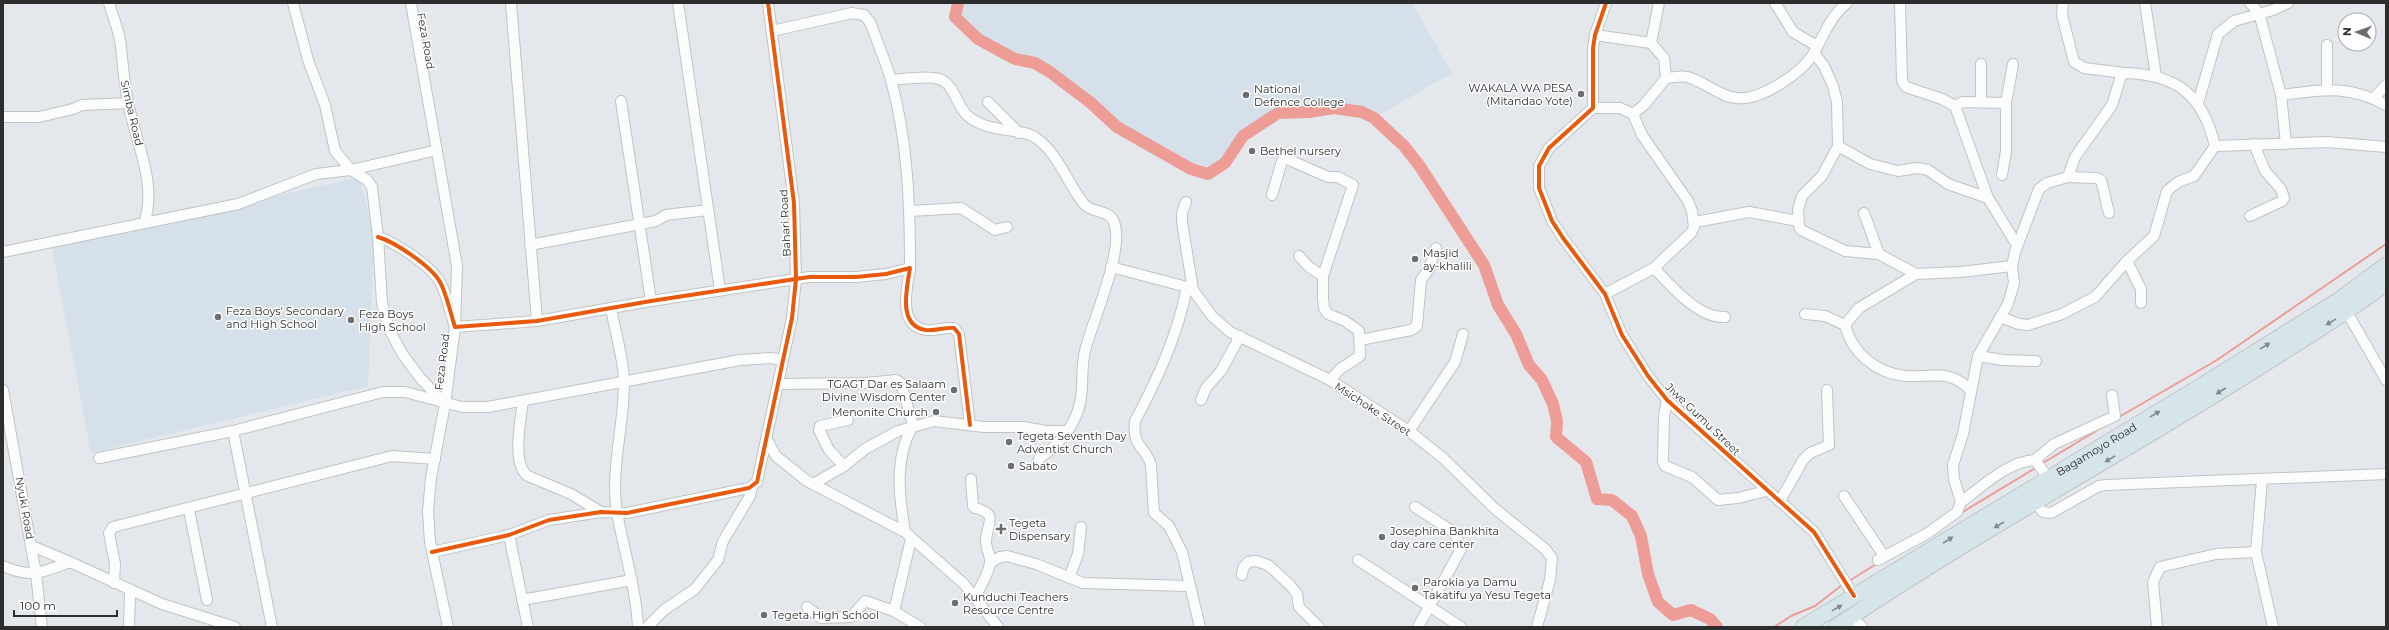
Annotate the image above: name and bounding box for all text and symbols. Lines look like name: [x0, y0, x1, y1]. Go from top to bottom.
street label: Feza Road: [414, 12, 438, 70]
north arrow: [2337, 12, 2377, 52]
text: N: [2340, 27, 2354, 36]
street label: Simba Road: [118, 79, 146, 147]
place label: WAKALA WA PESA (Mitandao Yote): [1468, 81, 1573, 108]
place label: National Defence College: [1254, 82, 1345, 109]
marker: WAKALA WA PESA (Mitandao Yote): [1576, 89, 1586, 99]
marker: National Defence College: [1241, 90, 1251, 100]
place label: Bethel nursery: [1260, 144, 1341, 158]
marker: Bethel nursery: [1247, 146, 1257, 156]
street label: Bahari Road: [776, 189, 794, 257]
place label: Masjid ay-khalili: [1423, 246, 1472, 273]
marker: Masjid ay-khalili: [1410, 254, 1420, 264]
place label: Feza Boys' Secondary and High School: [226, 304, 344, 331]
place label: Feza Boys High School: [359, 307, 426, 334]
marker: Feza Boys' Secondary and High School: [213, 312, 223, 322]
marker: Feza Boys High School: [346, 315, 356, 325]
one-way arrow: [2325, 318, 2337, 325]
street label: Feza Road: [432, 333, 452, 391]
one-way arrow: [2260, 342, 2270, 350]
place label: TGAGT Dar es Salaam Divine Wisdom Center: [822, 377, 946, 404]
street label: Msichoke Street: [1332, 379, 1414, 439]
street label: Jiwe Gumu Street: [1662, 379, 1744, 459]
marker: TGAGT Dar es Salaam Divine Wisdom Center: [949, 385, 959, 395]
one-way arrow: [2216, 387, 2227, 395]
place label: Menonite Church: [832, 405, 928, 419]
marker: Menonite Church: [931, 407, 941, 417]
one-way arrow: [2149, 411, 2161, 418]
street label: Bagamoyo Road: [2054, 420, 2139, 479]
place label: Tegeta Seventh Day Adventist Church: [1017, 429, 1126, 456]
marker: Tegeta Seventh Day Adventist Church: [1004, 437, 1014, 447]
one-way arrow: [2104, 455, 2116, 462]
place label: Sabato: [1019, 459, 1057, 473]
marker: Sabato: [1006, 461, 1016, 471]
street label: Nyuki Road: [13, 476, 37, 540]
place label: Tegeta Dispensary: [1009, 516, 1070, 543]
one-way arrow: [1993, 522, 2005, 529]
marker: Tegeta Dispensary: [996, 524, 1006, 534]
place label: Josephina Bankhita day care center: [1389, 524, 1499, 551]
marker: Josephina Bankhita day care center: [1377, 532, 1387, 542]
one-way arrow: [1942, 536, 1954, 543]
place label: Parokia ya Damu Takatifu ya Yesu Tegeta: [1423, 575, 1551, 602]
marker: Parokia ya Damu Takatifu ya Yesu Tegeta: [1410, 583, 1420, 593]
place label: Kunduchi Teachers Resource Centre: [963, 590, 1069, 617]
scale bar: [14, 592, 117, 618]
text: 100 m: [20, 598, 56, 613]
marker: Kunduchi Teachers Resource Centre: [950, 598, 960, 608]
one-way arrow: [1831, 604, 1843, 611]
place label: Tegeta High School: [772, 608, 879, 622]
marker: Tegeta High School: [759, 610, 769, 620]

